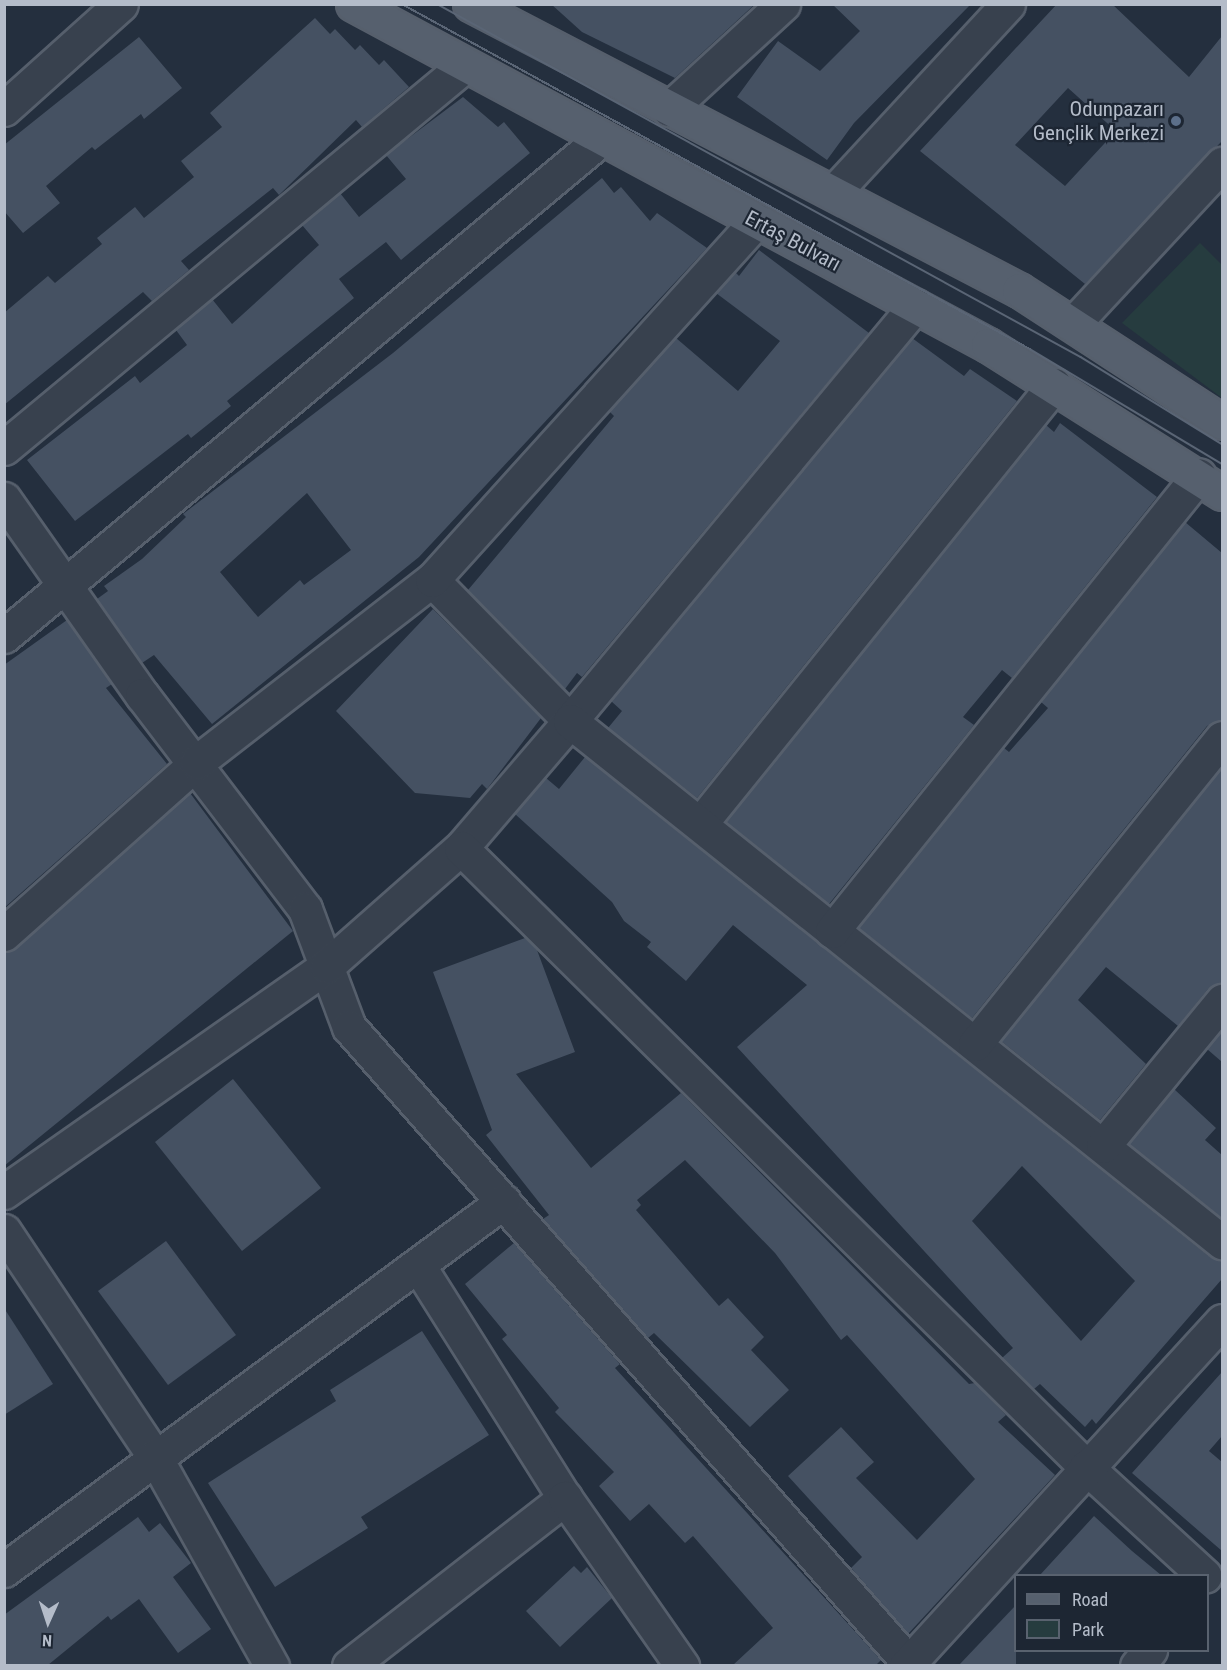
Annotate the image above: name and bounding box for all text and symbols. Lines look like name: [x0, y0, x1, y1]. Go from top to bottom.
place label: Odunpazarı Gençlik Merkezi: [1033, 96, 1164, 146]
marker: Odunpazarı Gençlik Merkezi: [1169, 114, 1183, 128]
street label: Ertaş Bulvarı: [741, 205, 845, 277]
legend: [1014, 1574, 1209, 1652]
text: Road: [1072, 1589, 1108, 1610]
north arrow: [18, 1592, 78, 1652]
text: Park: [1072, 1619, 1104, 1640]
text: N: [42, 1631, 52, 1650]

